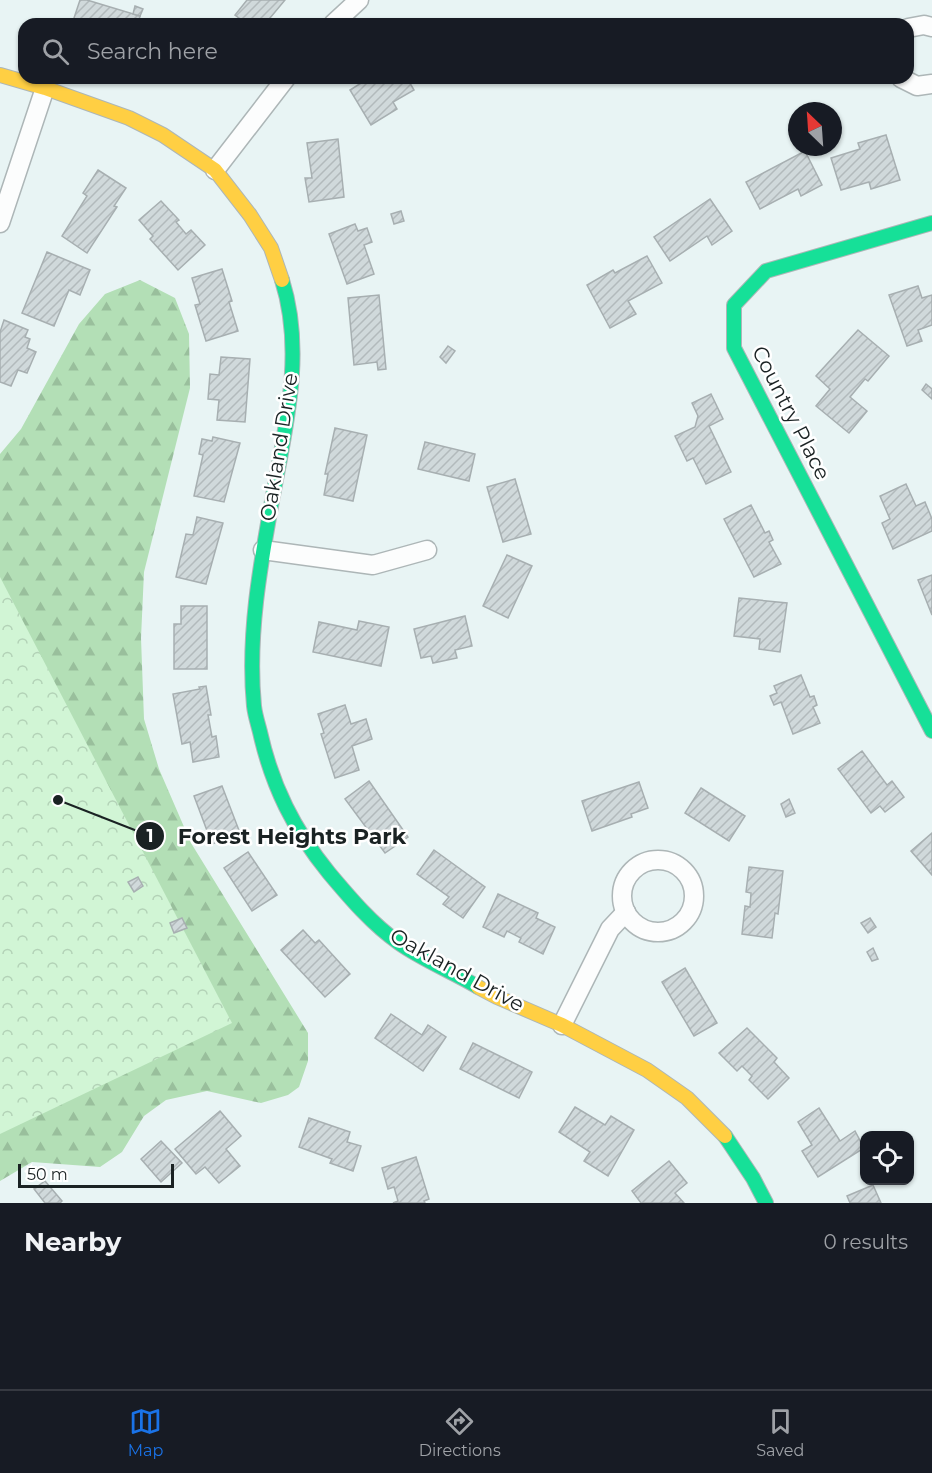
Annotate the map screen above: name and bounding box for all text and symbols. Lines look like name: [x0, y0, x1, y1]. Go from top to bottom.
search box: [18, 18, 914, 84]
icon: search: [39, 35, 72, 68]
text: Search here: [87, 38, 218, 65]
north arrow: [788, 102, 842, 156]
street label: Country Place: [747, 342, 836, 484]
street label: Oakland Drive: [254, 371, 303, 523]
callout: Forest Heights Park: [135, 816, 418, 856]
text: Forest Heights Park: [178, 823, 407, 850]
text: 1: [146, 825, 154, 847]
street label: Oakland Drive: [386, 922, 529, 1017]
map controls: [860, 1131, 914, 1185]
button: locate: [860, 1131, 914, 1185]
scale bar: [18, 1161, 174, 1188]
text: 50 m: [27, 1165, 68, 1184]
text: Nearby: [24, 1226, 121, 1258]
text: 0 results: [823, 1230, 908, 1254]
tab: Map: [128, 1405, 163, 1460]
tab: Directions: [419, 1405, 501, 1460]
tab: Saved: [756, 1405, 804, 1460]

